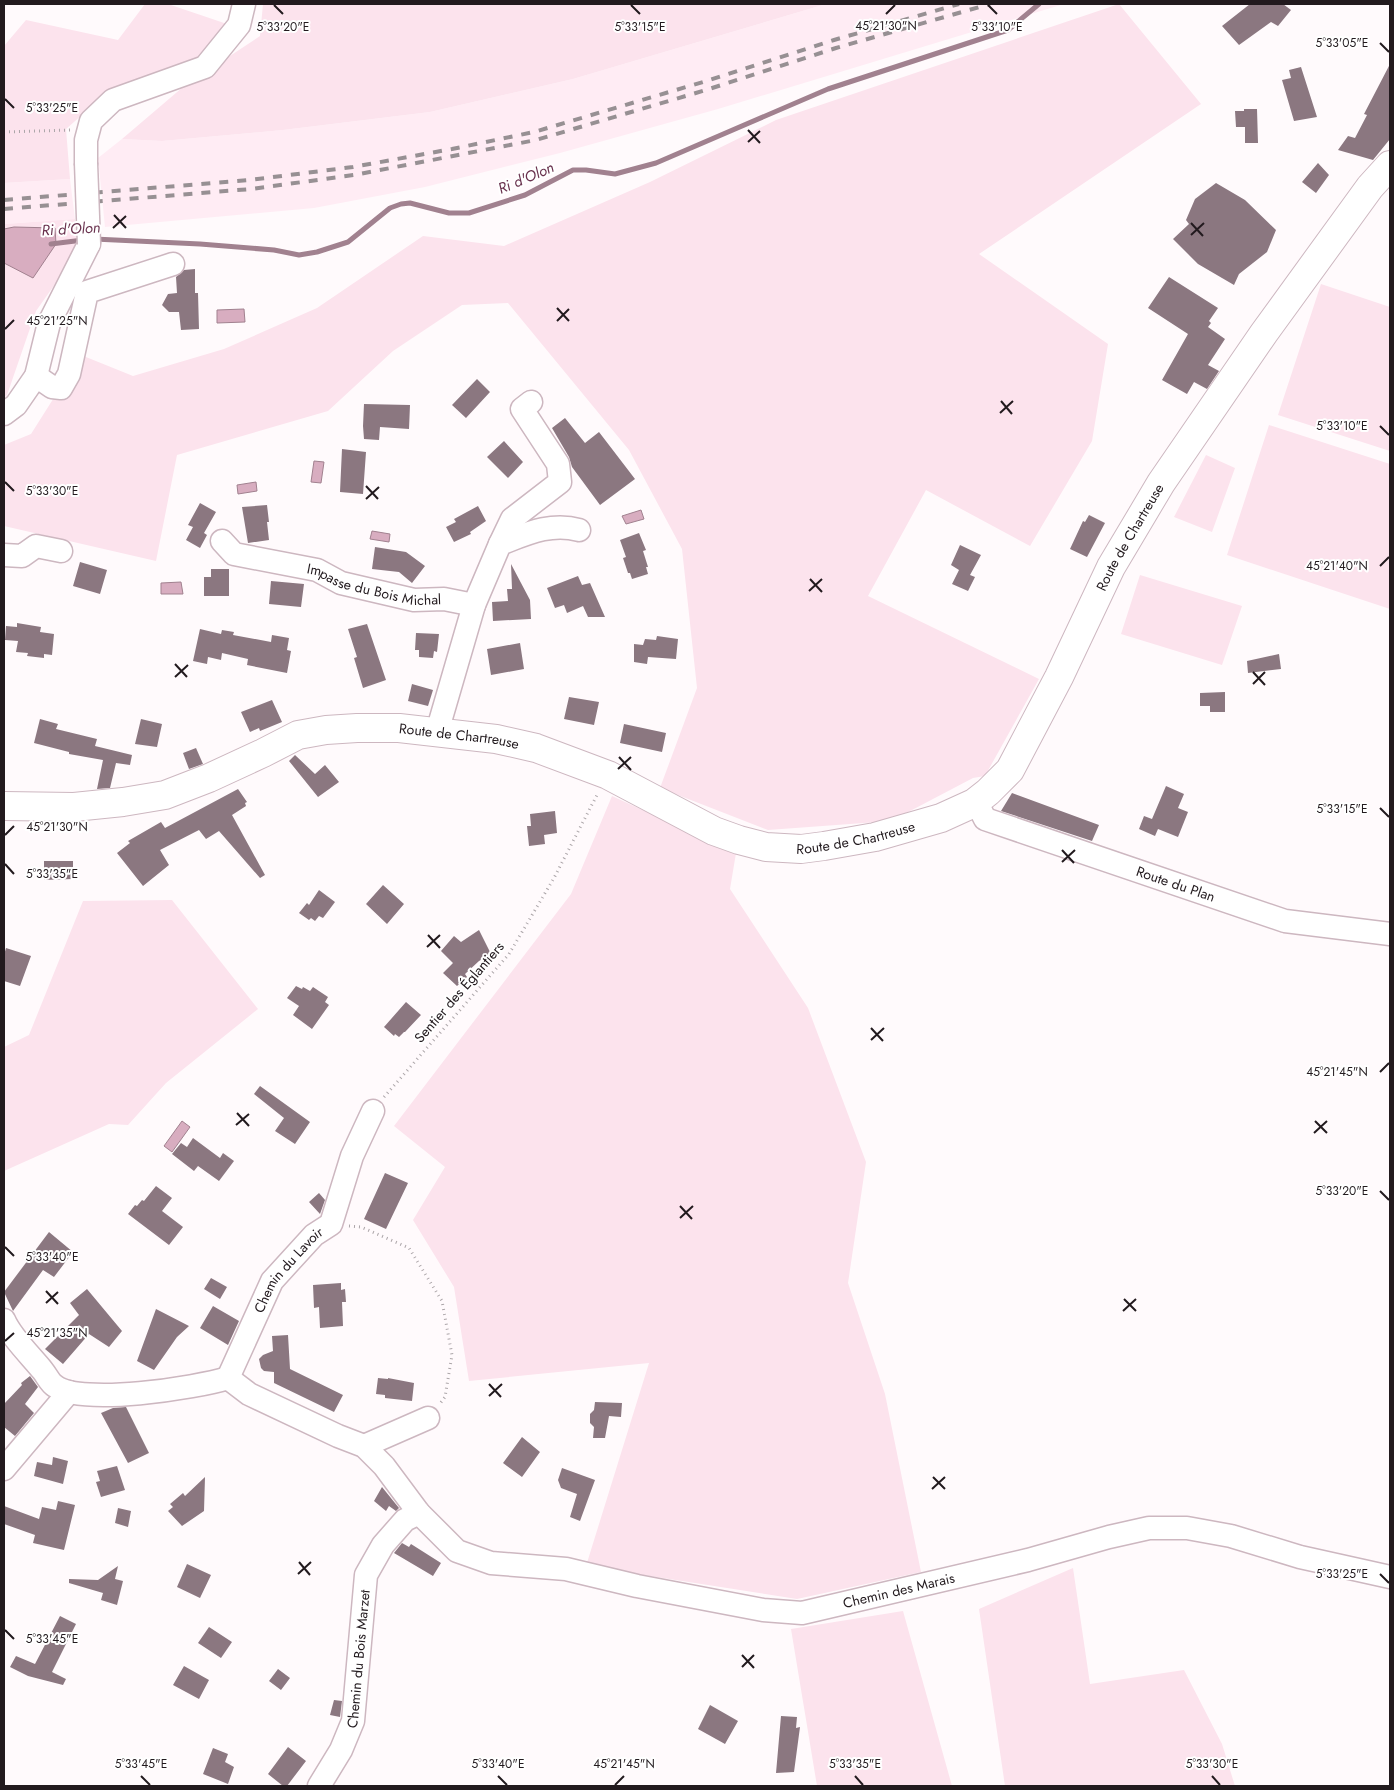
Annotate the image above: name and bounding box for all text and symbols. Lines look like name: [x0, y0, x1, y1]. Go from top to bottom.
text: 45°21'30"N: [855, 17, 917, 35]
text: 5°33'20"E: [257, 18, 309, 36]
text: 5°33'15"E: [615, 18, 665, 36]
text: 5°33'10"E: [971, 18, 1023, 36]
text: 5°33'05"E: [1316, 34, 1368, 52]
text: 5°33'25"E: [26, 99, 78, 117]
water label: Ri d'Olon: [495, 156, 557, 200]
water label: Ri d'Olon: [41, 216, 101, 242]
text: 45°21'25"N: [26, 312, 88, 330]
text: 5°33'10"E: [1316, 417, 1368, 435]
street label: Route de Chartreuse: [1091, 480, 1168, 594]
text: 5°33'30"E: [26, 482, 78, 500]
text: 45°21'40"N: [1306, 557, 1368, 575]
street label: Impasse du Bois Michal: [305, 558, 442, 610]
street label: Route de Chartreuse: [398, 718, 521, 754]
text: 5°33'15"E: [1317, 800, 1367, 818]
street label: Route de Chartreuse: [796, 816, 917, 859]
text: 45°21'30"N: [26, 818, 88, 836]
street label: Route du Plan: [1134, 861, 1218, 907]
text: 5°33'35"E: [26, 865, 78, 883]
street label: Sentier des Églantiers: [409, 937, 509, 1047]
text: 45°21'45"N: [1306, 1063, 1368, 1081]
text: 5°33'20"E: [1316, 1182, 1368, 1200]
street label: Chemin du Lavoir: [249, 1222, 327, 1316]
text: 5°33'40"E: [25, 1248, 79, 1266]
text: 45°21'35"N: [27, 1324, 87, 1342]
text: 5°33'25"E: [1316, 1565, 1368, 1583]
street label: Chemin des Marais: [841, 1567, 957, 1613]
street label: Chemin du Bois Marzet: [341, 1588, 375, 1731]
text: 5°33'45"E: [26, 1630, 78, 1648]
text: 5°33'45"E: [115, 1755, 167, 1773]
text: 5°33'40"E: [471, 1755, 525, 1773]
text: 45°21'45"N: [593, 1755, 655, 1773]
text: 5°33'35"E: [829, 1755, 881, 1773]
text: 5°33'30"E: [1186, 1755, 1238, 1773]

